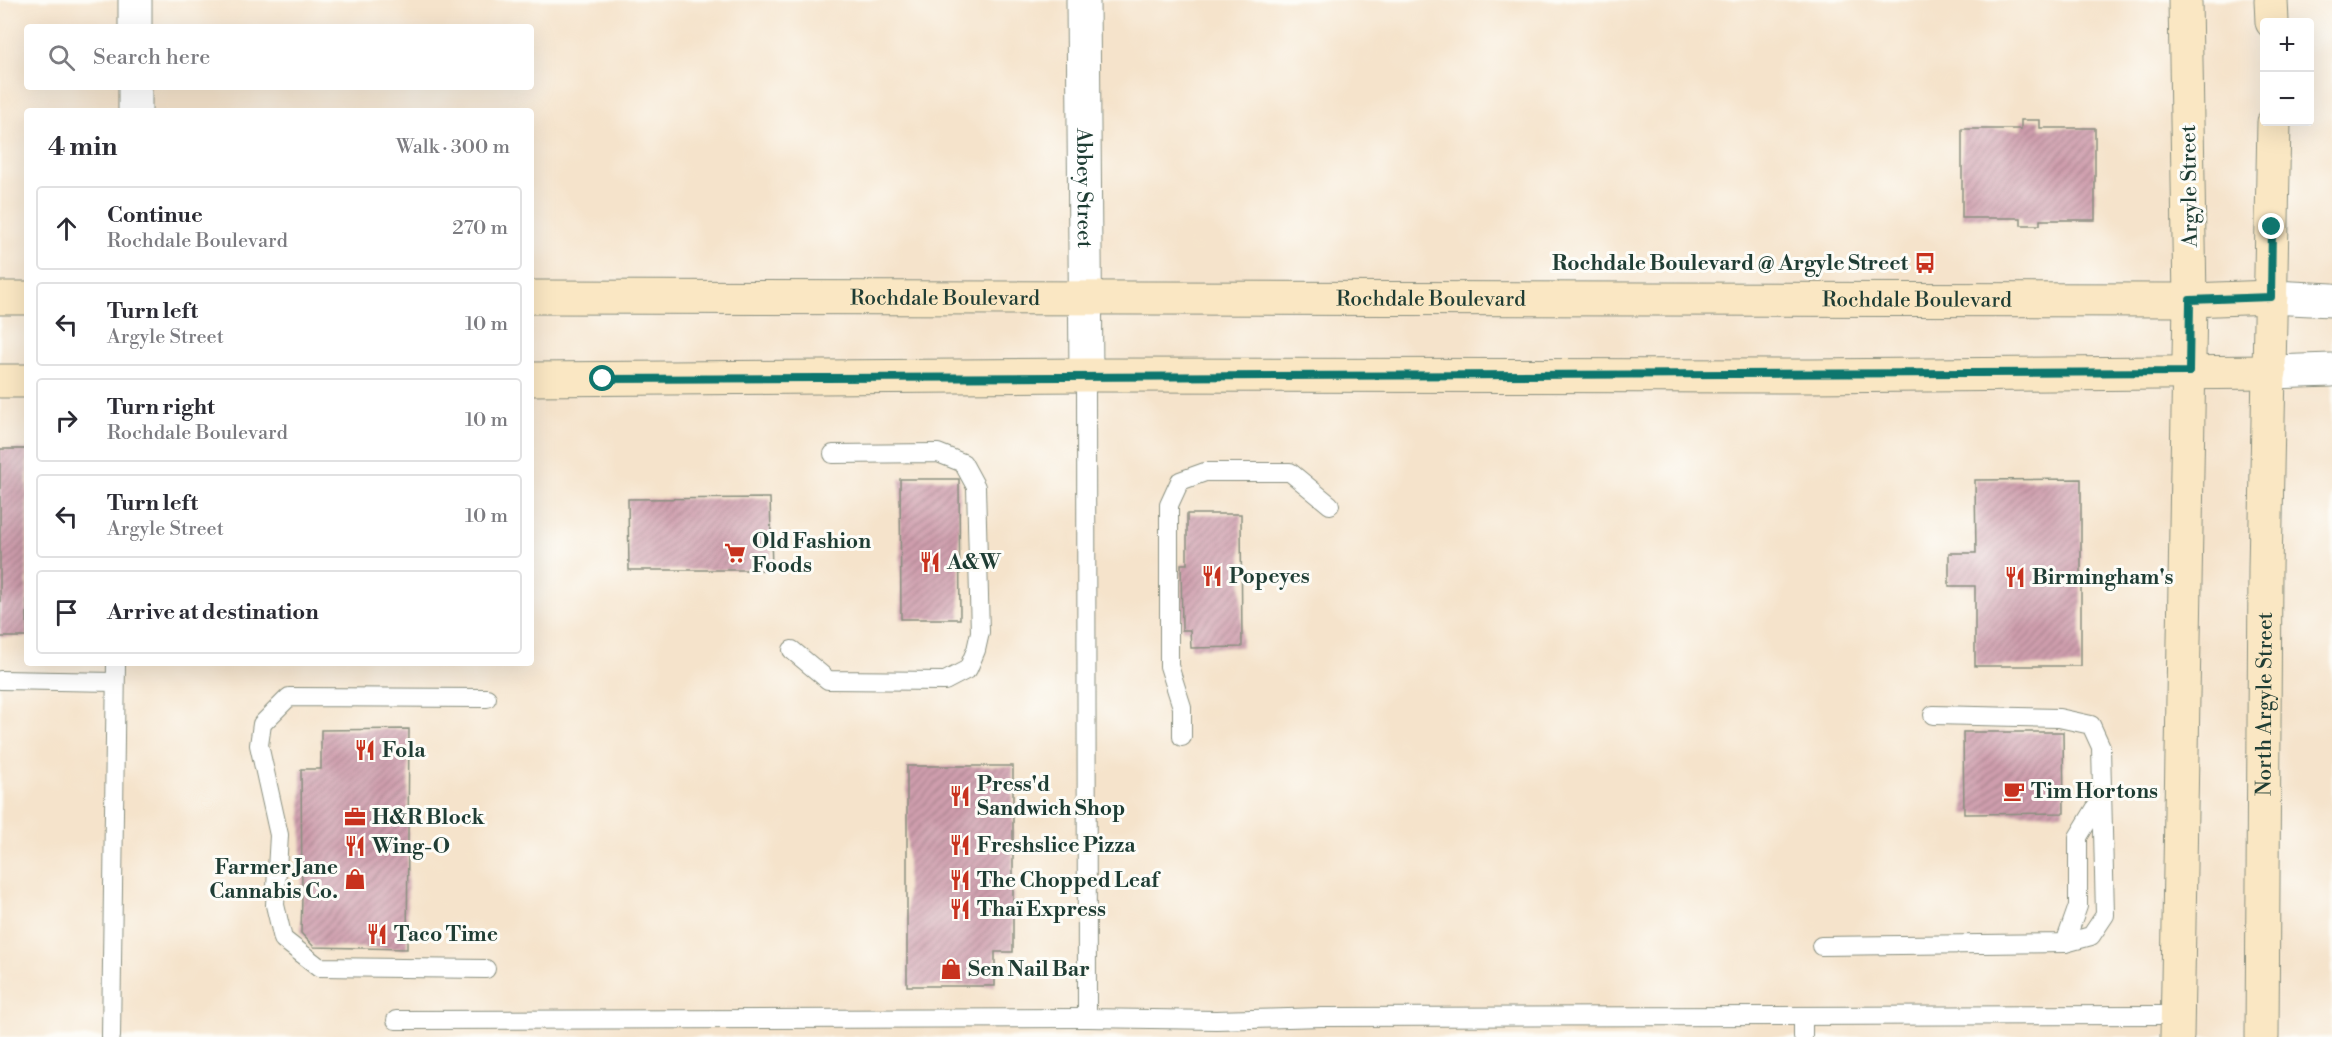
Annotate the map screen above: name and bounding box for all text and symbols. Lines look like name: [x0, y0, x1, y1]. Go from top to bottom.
map controls: [2260, 18, 2314, 126]
button: +: [2260, 18, 2314, 72]
search box: [24, 24, 534, 90]
icon: search: [45, 41, 78, 74]
text: Search here: [93, 44, 210, 71]
button: −: [2260, 72, 2314, 126]
street label: Argyle Street: [2176, 124, 2204, 248]
street label: Abbey Street: [1070, 127, 1097, 249]
text: 4 min: [48, 131, 118, 163]
text: Walk · 300 m: [396, 135, 510, 160]
text: Continue: [107, 202, 203, 229]
icon: ahead: [50, 212, 83, 245]
route end: [2258, 213, 2284, 239]
text: 270 m: [452, 216, 508, 241]
text: Rochdale Boulevard: [107, 229, 288, 254]
place label: Rochdale Boulevard @ Argyle Street: [1552, 251, 1909, 277]
bus stop icon: Rochdale Boulevard @ Argyle Street: [1913, 251, 1937, 275]
street label: Rochdale Boulevard: [850, 286, 1040, 312]
street label: Rochdale Boulevard: [1336, 286, 1526, 313]
street label: Rochdale Boulevard: [1822, 287, 2012, 314]
text: Turn left: [107, 298, 198, 325]
icon: left: [50, 308, 83, 341]
text: 10 m: [465, 312, 508, 337]
text: Argyle Street: [107, 325, 224, 350]
route start: [589, 365, 615, 391]
text: Turn right: [107, 394, 215, 421]
icon: right: [50, 404, 83, 437]
text: 10 m: [465, 408, 508, 433]
text: Rochdale Boulevard: [107, 421, 288, 446]
text: Turn left: [107, 490, 198, 517]
icon: left: [50, 500, 83, 533]
text: 10 m: [465, 504, 508, 529]
text: Argyle Street: [107, 517, 224, 542]
place label: Old Fashion Foods: [752, 529, 871, 579]
supermarket icon: Old Fashion Foods: [723, 541, 747, 565]
restaurant icon: A&W: [918, 550, 942, 574]
place label: A&W: [946, 550, 1002, 576]
restaurant icon: Popeyes: [1200, 564, 1224, 588]
place label: Popeyes: [1229, 564, 1310, 590]
restaurant icon: Birmingham's: [2003, 565, 2027, 589]
place label: Birmingham's: [2032, 565, 2174, 591]
icon: arrive: [50, 596, 83, 629]
text: Arrive at destination: [107, 599, 319, 626]
street label: North Argyle Street: [2252, 611, 2279, 796]
restaurant icon: Fola: [353, 738, 377, 762]
place label: Fola: [382, 738, 426, 764]
place label: Press'd Sandwich Shop: [977, 772, 1125, 822]
cafe icon: Tim Hortons: [2002, 779, 2026, 803]
place label: Tim Hortons: [2031, 779, 2158, 805]
restaurant icon: Press'd Sandwich Shop: [948, 784, 972, 808]
office icon: H&R Block: [343, 805, 367, 829]
place label: H&R Block: [372, 805, 486, 831]
restaurant icon: Freshslice Pizza: [948, 833, 972, 857]
place label: Freshslice Pizza: [977, 833, 1136, 859]
restaurant icon: Wing-O: [343, 834, 367, 858]
place label: Wing-O: [371, 834, 450, 860]
place label: Farmer Jane Cannabis Co.: [209, 855, 338, 905]
shop icon: Farmer Jane Cannabis Co.: [343, 867, 367, 891]
restaurant icon: The Chopped Leaf: [948, 868, 972, 892]
place label: The Chopped Leaf: [977, 868, 1161, 894]
restaurant icon: Thaï Express: [948, 897, 972, 921]
place label: Thaï Express: [977, 897, 1106, 923]
restaurant icon: Taco Time: [365, 922, 389, 946]
place label: Taco Time: [394, 922, 498, 948]
shop icon: Sen Nail Bar: [939, 957, 963, 981]
place label: Sen Nail Bar: [968, 957, 1090, 983]

